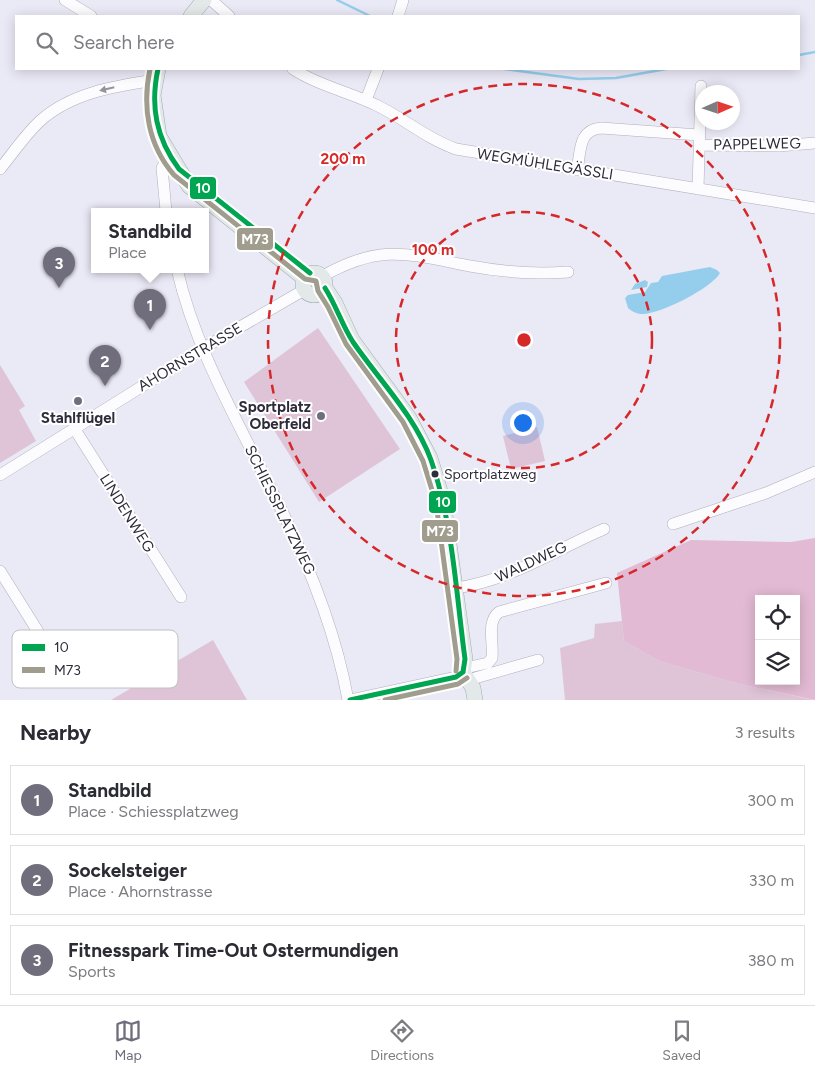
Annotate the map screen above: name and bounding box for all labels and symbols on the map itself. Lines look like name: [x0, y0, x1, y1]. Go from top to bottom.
one-way arrow: [100, 85, 115, 93]
north arrow: [695, 85, 740, 130]
street label: PAPPELWEG: [713, 134, 801, 154]
street label: WEGMÜHLEGÄSSLI: [476, 144, 614, 184]
text: 200 m: [321, 150, 365, 168]
line badge: 10: [189, 176, 217, 200]
text: 10: [196, 180, 210, 197]
line badge: M73: [236, 227, 274, 251]
text: M73: [241, 231, 269, 248]
text: 100 m: [412, 241, 454, 259]
pin: 3: [43, 247, 75, 288]
pin: 1: [134, 289, 166, 330]
street label: AHORNSTRASSE: [135, 319, 245, 395]
centre of rings: [515, 331, 533, 349]
pin: 2: [89, 345, 121, 386]
marker: Stahlflügel: [72, 395, 84, 407]
place label: Sportplatz Oberfeld: [239, 398, 311, 433]
place label: Stahlflügel: [41, 409, 115, 427]
marker: Sportplatz Oberfeld: [315, 410, 327, 422]
your location: [510, 410, 536, 436]
street label: SCHIESSPLATZWEG: [241, 442, 319, 578]
place label: Sportplatzweg: [444, 466, 536, 483]
marker: Sportplatzweg: [430, 469, 440, 479]
street label: LINDENWEG: [96, 471, 158, 555]
line badge: 10: [428, 490, 457, 514]
text: 10: [436, 494, 450, 511]
line badge: M73: [421, 519, 459, 543]
text: M73: [426, 523, 454, 540]
street label: WALDWEG: [492, 538, 570, 586]
legend: [12, 630, 178, 688]
text: 10: [54, 639, 69, 656]
text: M73: [54, 662, 81, 679]

